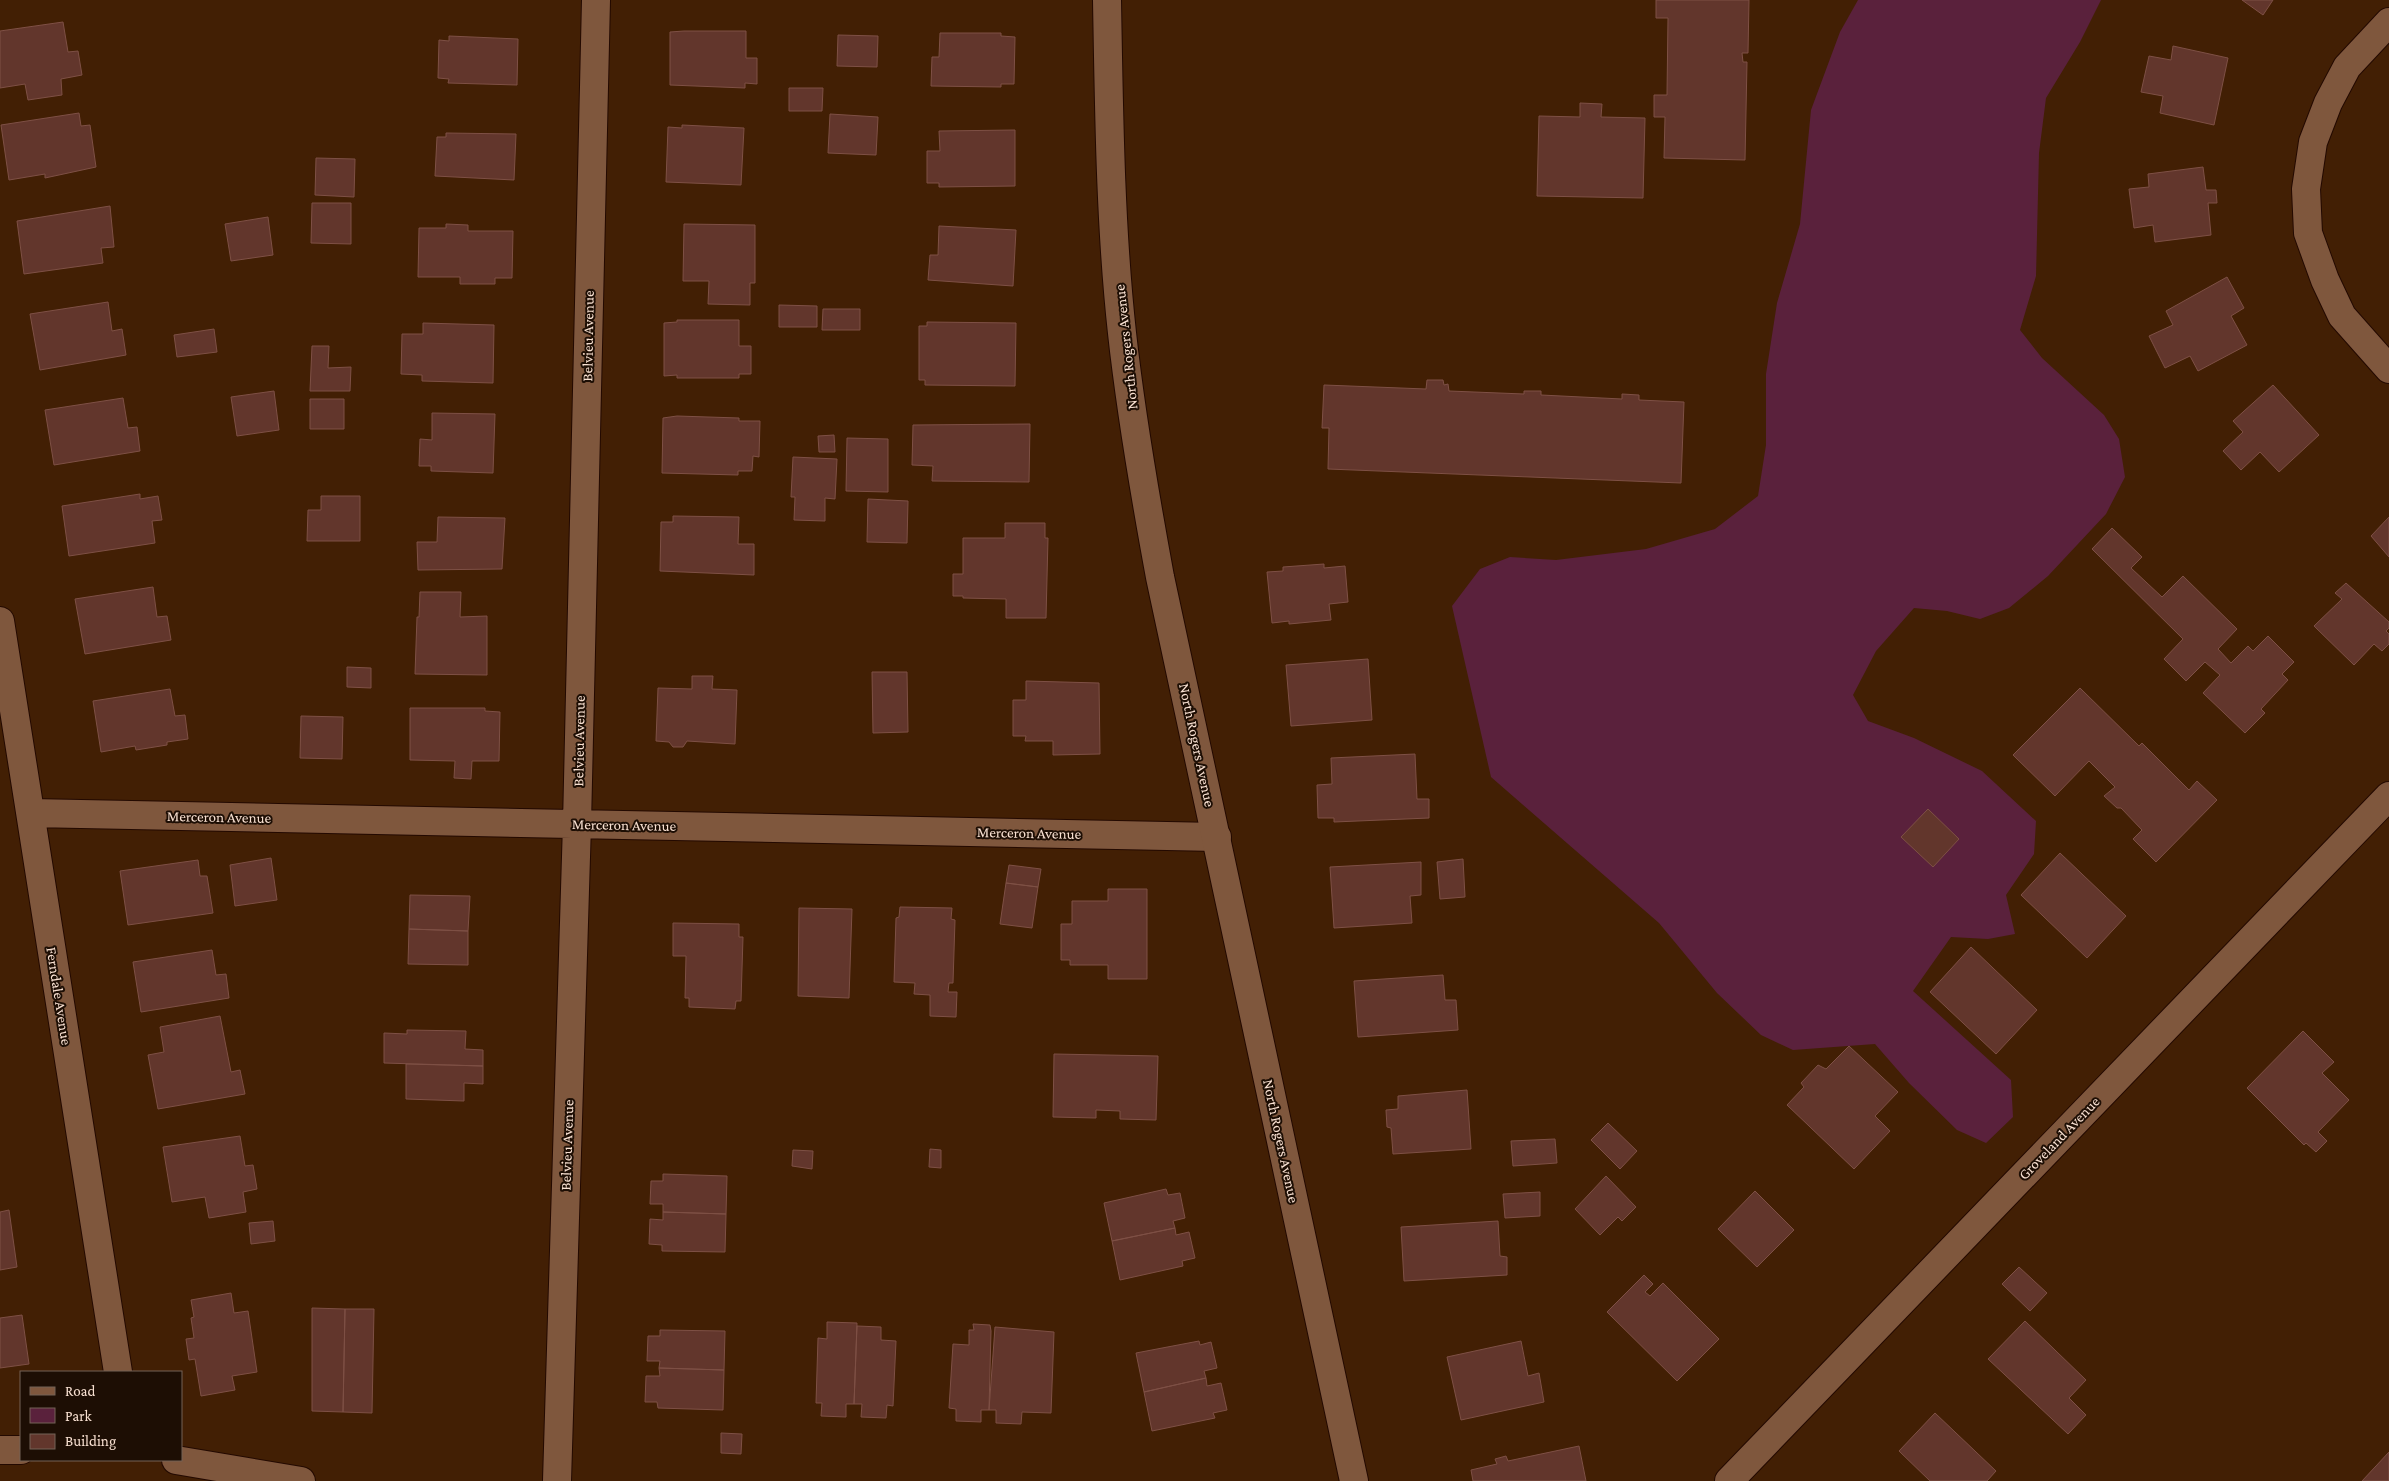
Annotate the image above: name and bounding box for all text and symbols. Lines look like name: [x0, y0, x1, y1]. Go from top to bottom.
street label: North Rogers Avenue: [1111, 283, 1142, 410]
street label: Belvieu Avenue: [579, 290, 597, 382]
street label: North Rogers Avenue: [1175, 682, 1218, 809]
street label: Belvieu Avenue: [570, 695, 588, 787]
street label: Merceron Avenue: [167, 808, 272, 826]
street label: Merceron Avenue: [572, 816, 677, 834]
street label: Merceron Avenue: [977, 824, 1082, 842]
street label: Ferndale Avenue: [43, 946, 75, 1047]
street label: North Rogers Avenue: [1259, 1078, 1302, 1205]
street label: Groveland Avenue: [2015, 1093, 2103, 1183]
street label: Belvieu Avenue: [557, 1099, 577, 1191]
legend: [20, 1371, 182, 1461]
text: Road: [65, 1383, 96, 1399]
text: Park: [65, 1408, 92, 1424]
text: Building: [65, 1433, 116, 1450]

